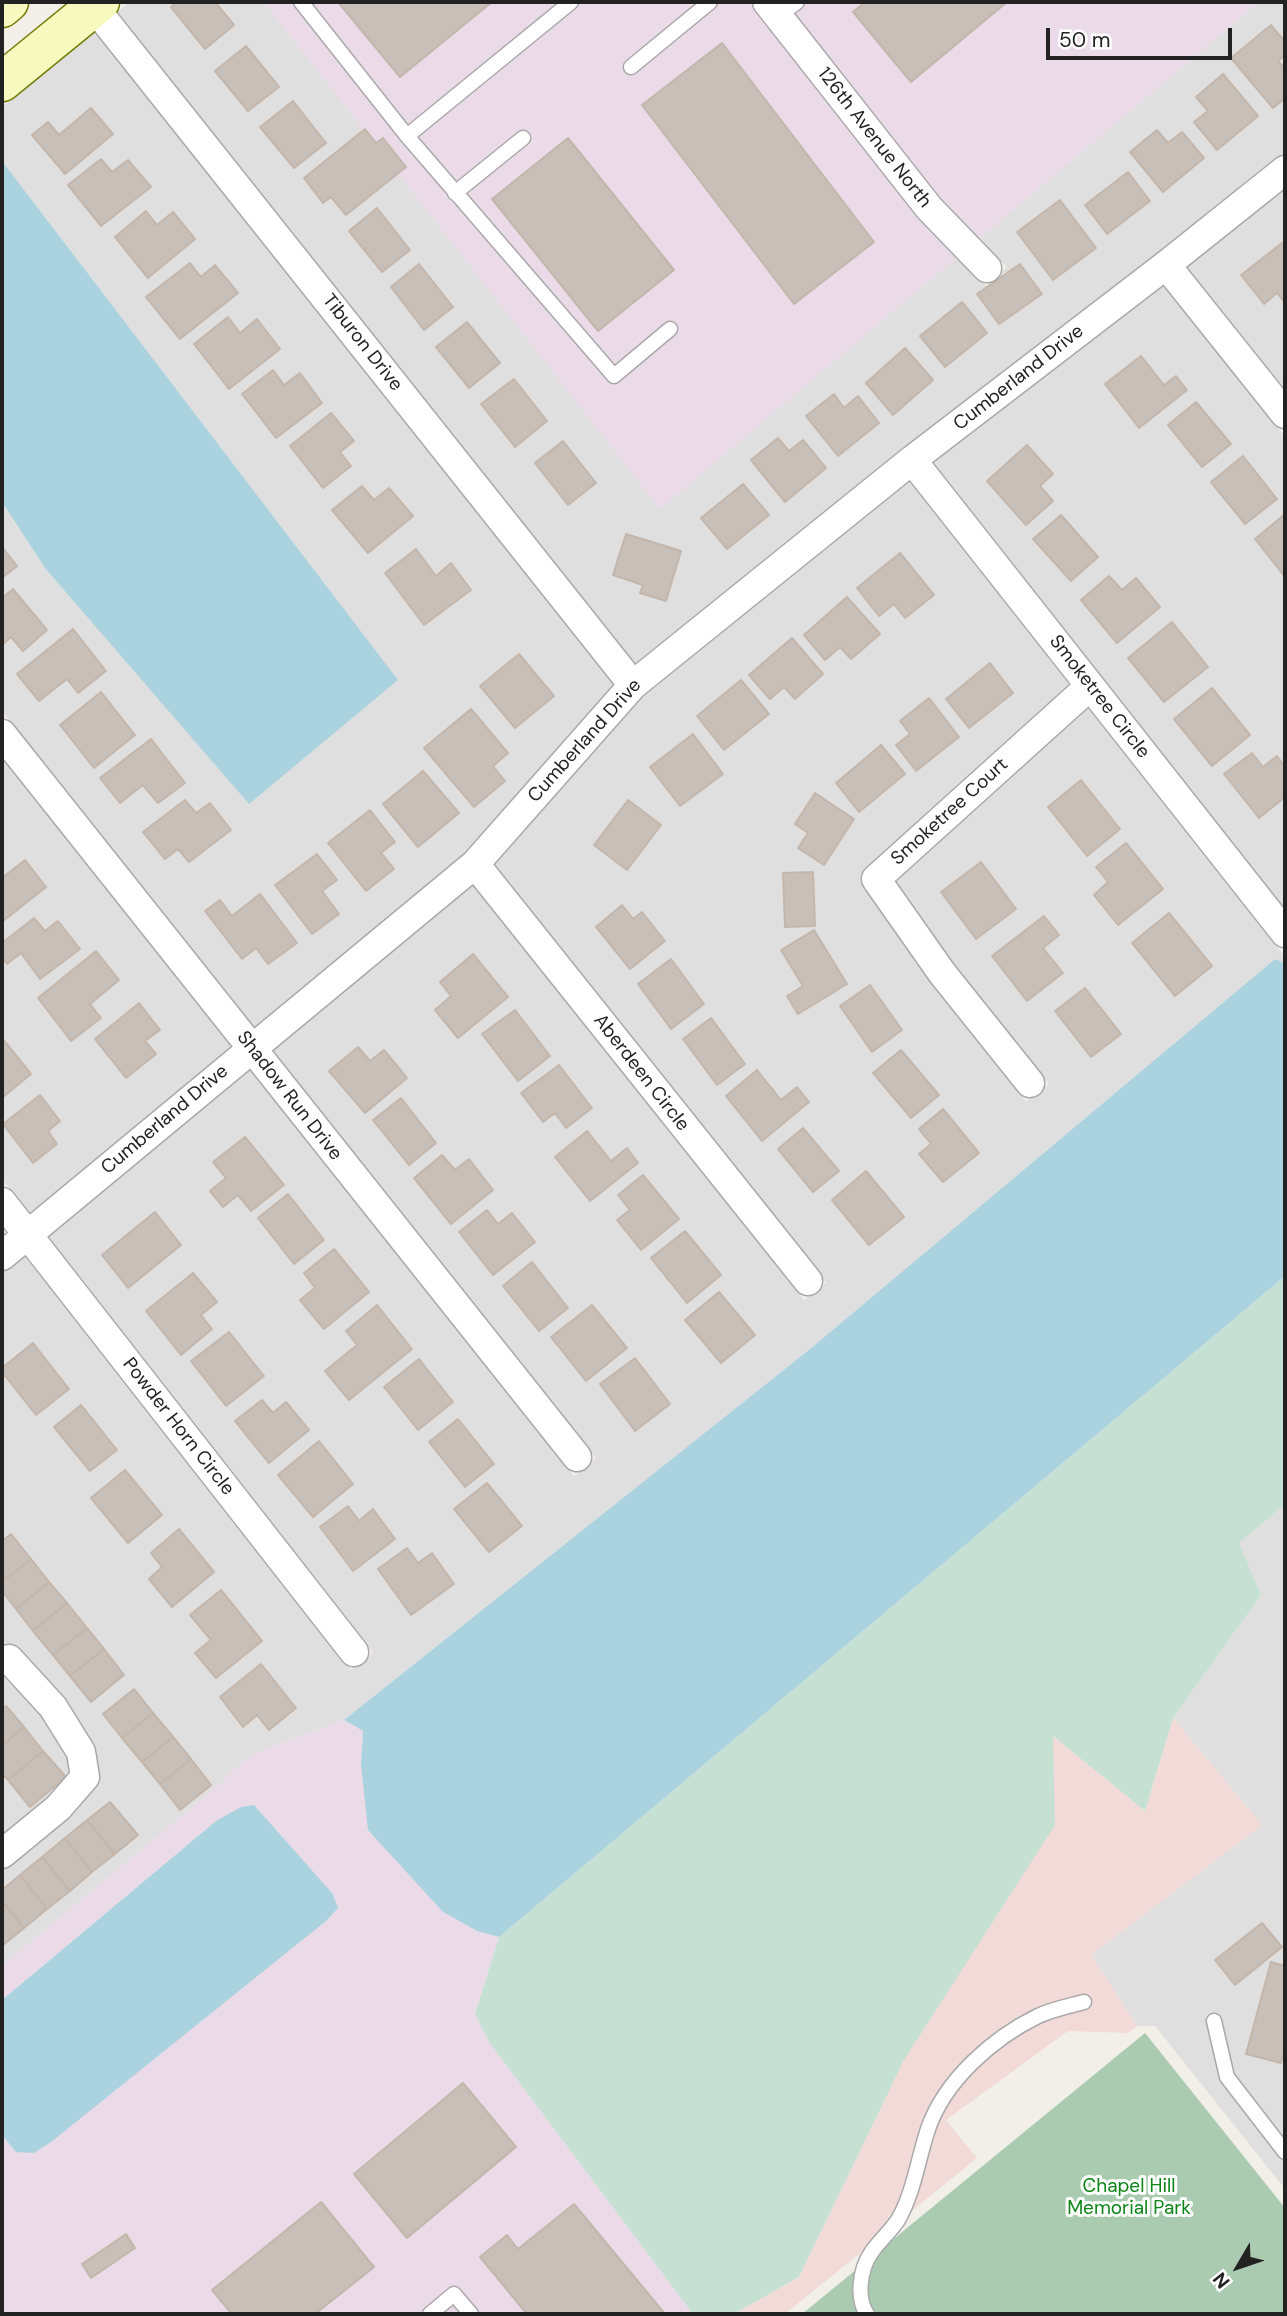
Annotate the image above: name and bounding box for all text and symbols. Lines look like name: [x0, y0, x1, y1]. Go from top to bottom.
scale bar: [1049, 14, 1234, 58]
text: 50 m: [1059, 26, 1110, 54]
street label: 126th Avenue North: [812, 63, 936, 213]
street label: Tiburon Drive: [317, 290, 407, 396]
street label: Cumberland Drive: [949, 320, 1089, 436]
street label: Smoketree Circle: [1044, 631, 1154, 763]
street label: Cumberland Drive: [523, 674, 647, 808]
street label: Smoketree Court: [887, 753, 1013, 871]
street label: Aberdeen Circle: [588, 1010, 694, 1136]
street label: Shadow Run Drive: [231, 1027, 347, 1165]
street label: Cumberland Drive: [97, 1060, 233, 1180]
street label: Powder Horn Circle: [117, 1354, 239, 1500]
park label: Chapel Hill Memorial Park: [1067, 2176, 1191, 2220]
north arrow: [1203, 2232, 1273, 2302]
text: N: [1207, 2267, 1235, 2294]

